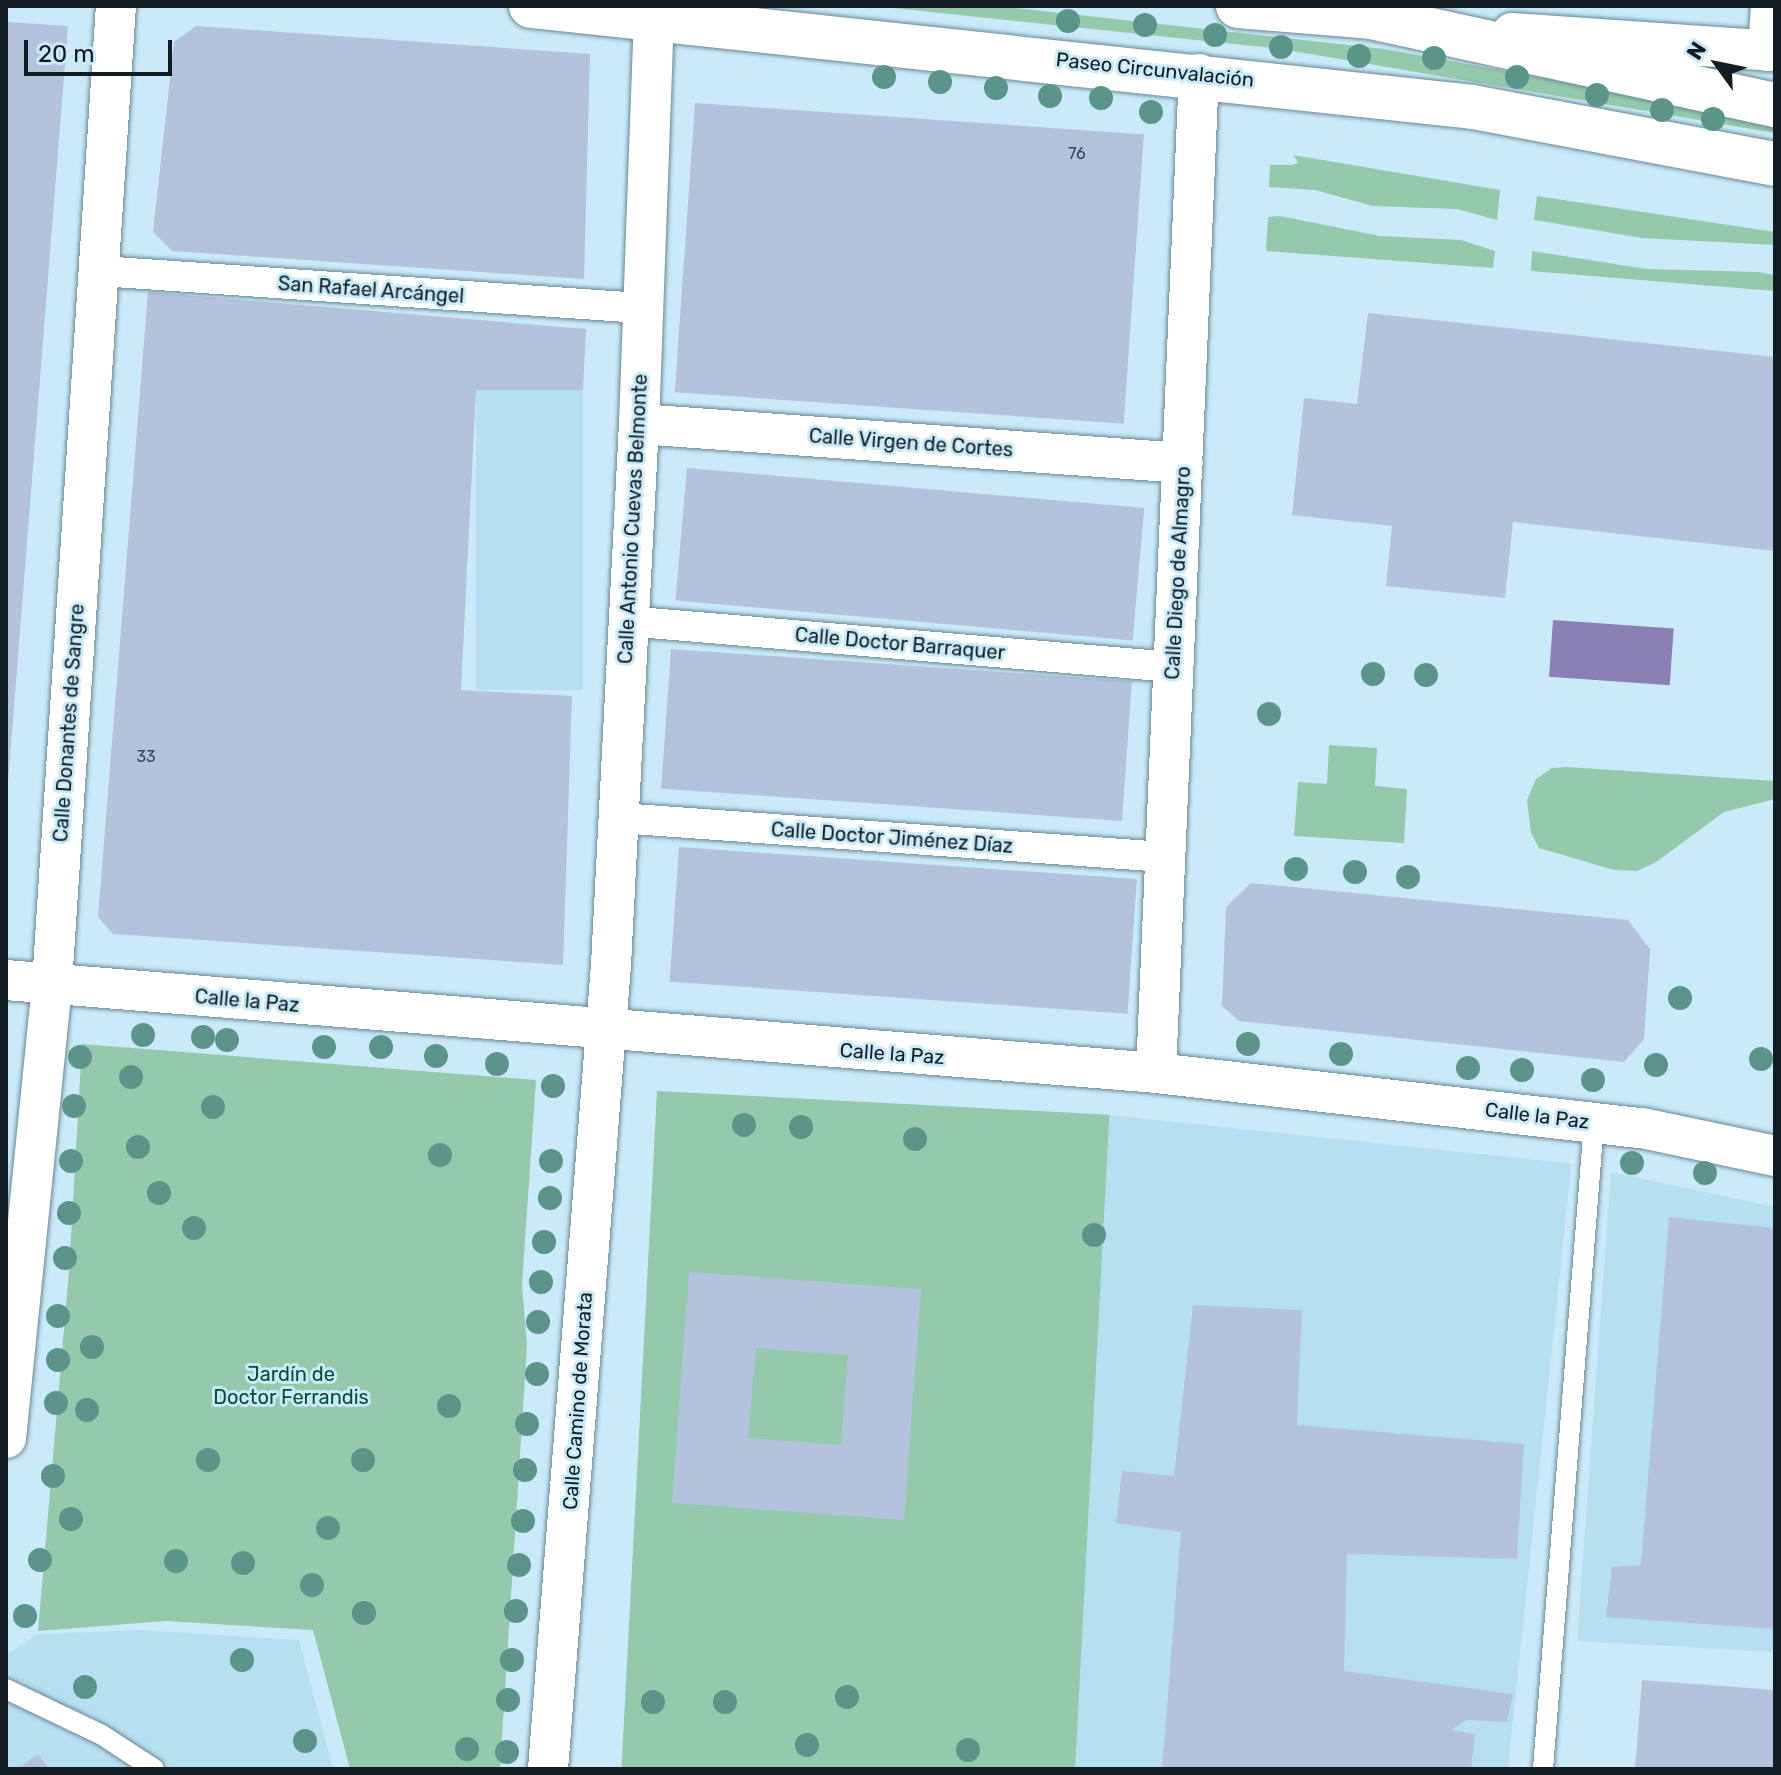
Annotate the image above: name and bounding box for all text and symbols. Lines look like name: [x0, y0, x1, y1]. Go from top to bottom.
scale bar: [28, 24, 176, 74]
north arrow: [1677, 24, 1757, 104]
text: N: [1681, 37, 1712, 65]
text: 20 m: [38, 40, 95, 68]
street label: Paseo Circunvalación: [1055, 48, 1255, 92]
house number: 76: [1068, 144, 1086, 164]
street label: San Rafael Arcángel: [277, 272, 465, 308]
street label: Calle Antonio Cuevas Belmonte: [613, 373, 653, 665]
street label: Calle Virgen de Cortes: [808, 424, 1014, 462]
street label: Calle Diego de Almagro: [1160, 465, 1196, 681]
street label: Calle Donantes de Sangre: [49, 603, 89, 843]
street label: Calle Doctor Barraquer: [794, 623, 1006, 665]
house number: 33: [136, 747, 156, 767]
street label: Calle Doctor Jiménez Díaz: [770, 818, 1014, 858]
street label: Calle la Paz: [194, 984, 300, 1018]
street label: Calle la Paz: [839, 1038, 945, 1070]
street label: Calle la Paz: [1484, 1098, 1590, 1134]
street label: Calle Camino de Morata: [558, 1291, 598, 1511]
park label: Jardín de Doctor Ferrandis: [213, 1362, 369, 1409]

